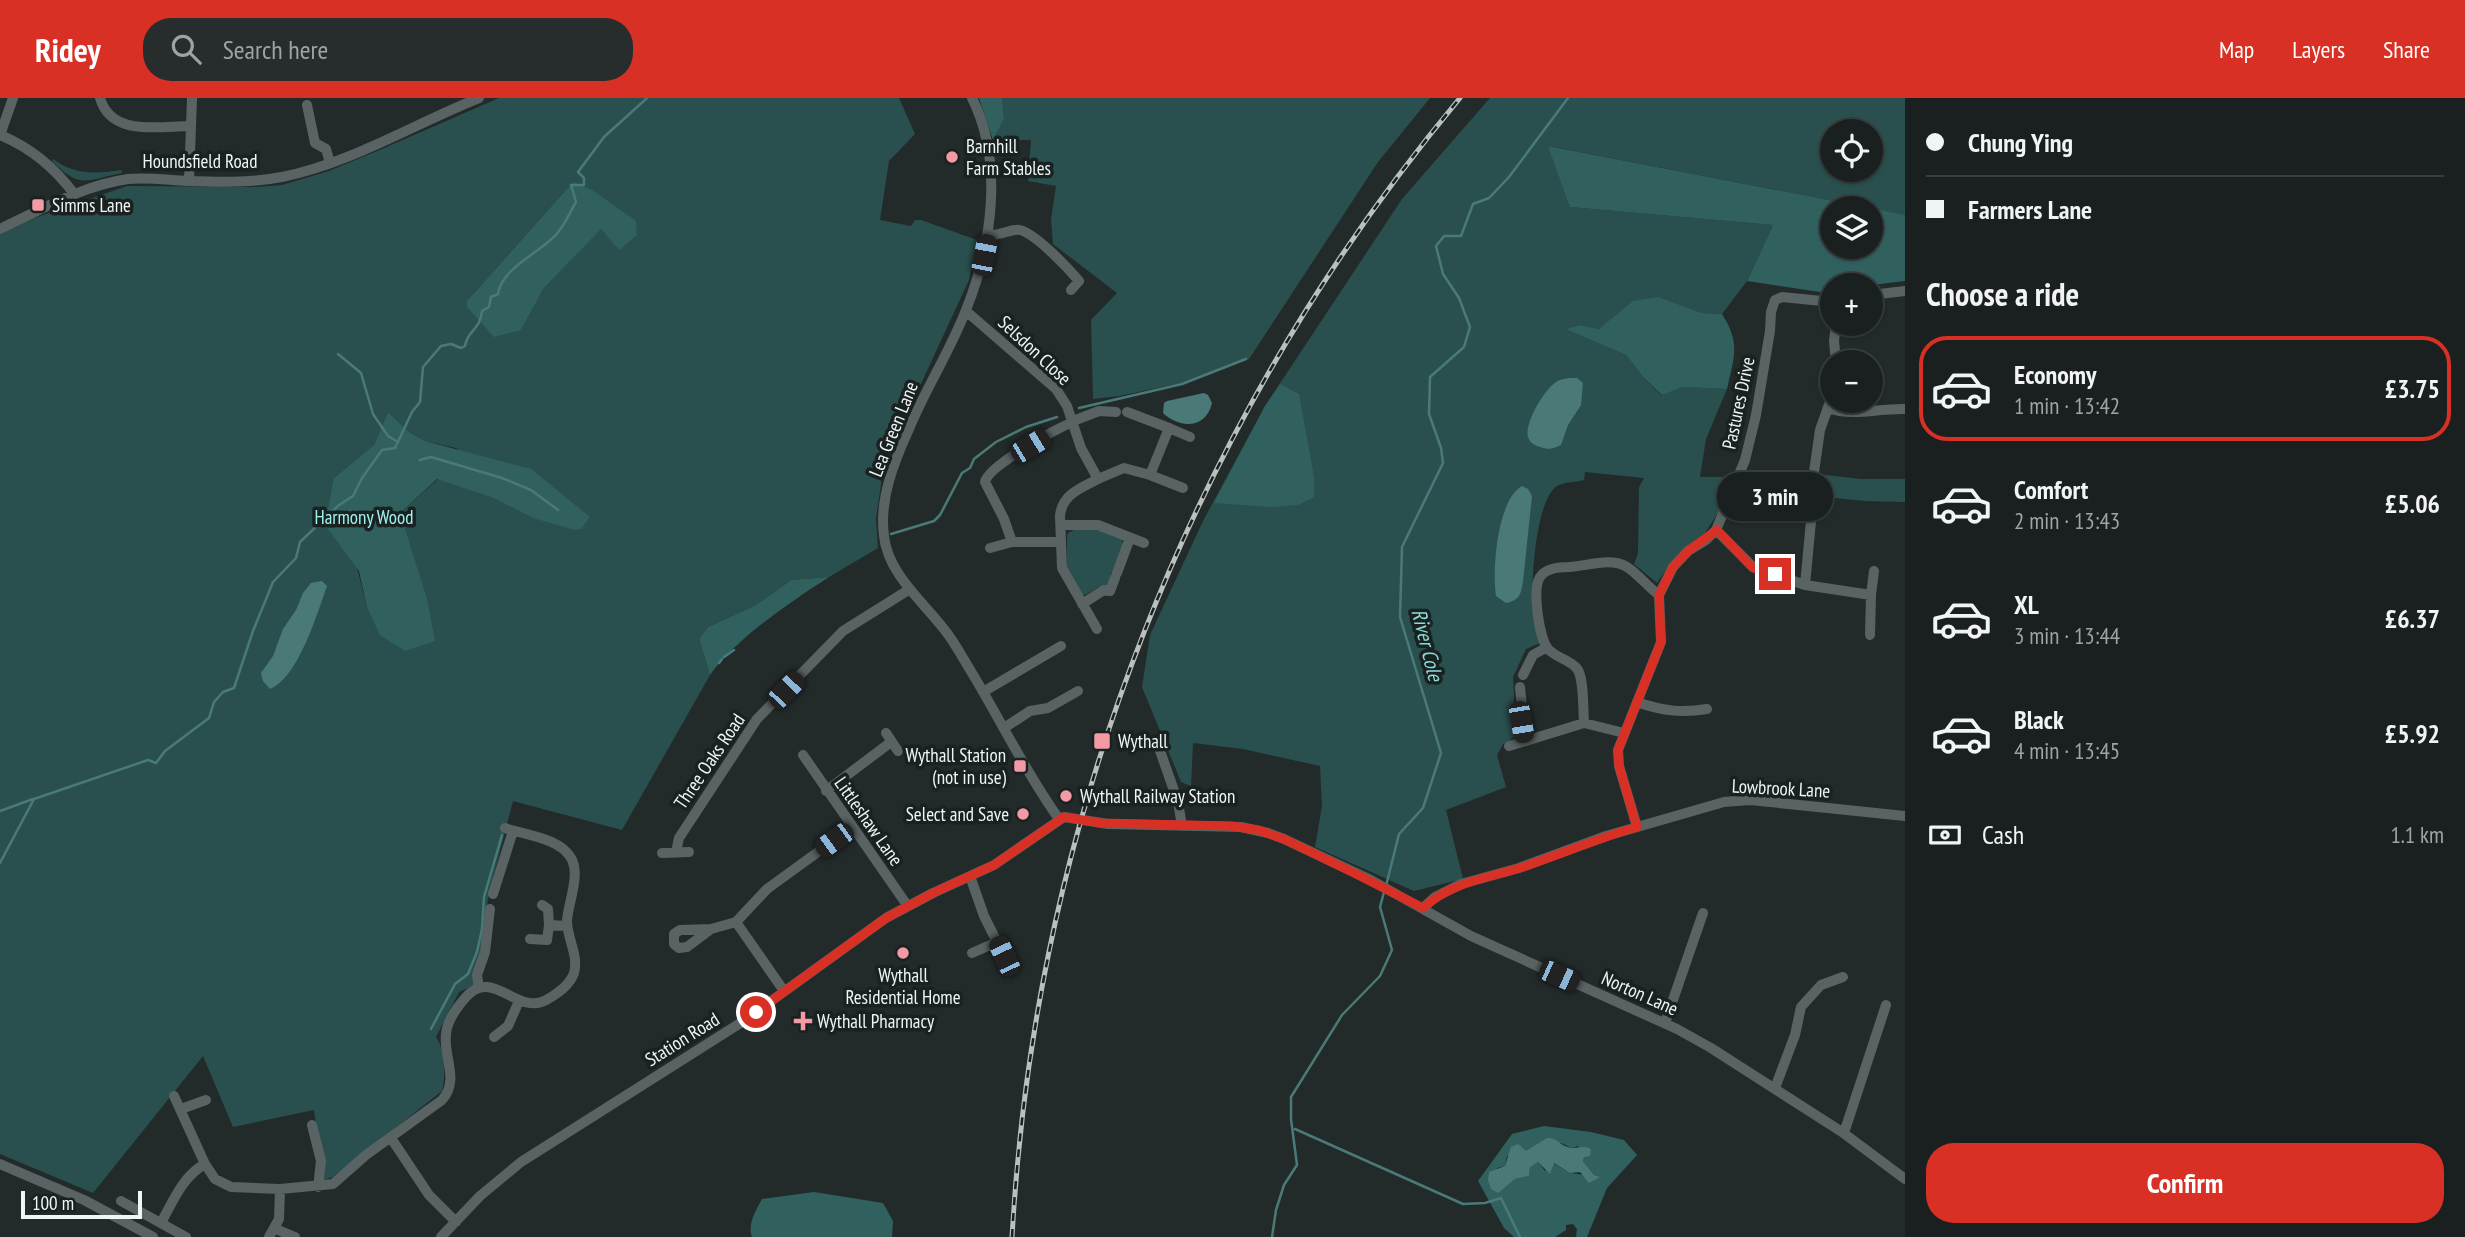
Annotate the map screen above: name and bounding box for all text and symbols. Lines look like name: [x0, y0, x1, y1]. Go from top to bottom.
search box: [143, 18, 633, 81]
text: Ridey: [35, 28, 101, 71]
icon: search: [167, 30, 205, 68]
text: Search here: [223, 33, 328, 66]
text: Map: [2219, 34, 2254, 65]
text: Layers: [2292, 34, 2345, 65]
text: Share: [2383, 34, 2430, 65]
map controls: [1820, 119, 1883, 413]
button: locate: [1820, 119, 1883, 182]
text: Chung Ying: [1968, 126, 2073, 159]
place label: Barnhill Farm Stables: [966, 134, 1051, 180]
street label: Houndsfield Road: [143, 149, 257, 173]
marker: Barnhill Farm Stables: [944, 149, 960, 165]
place label: Simms Lane: [52, 193, 131, 217]
text: Farmers Lane: [1968, 193, 2092, 226]
button: layers: [1820, 196, 1883, 259]
marker: Simms Lane: [30, 197, 46, 213]
car: [970, 232, 999, 278]
button: +: [1820, 273, 1883, 336]
text: Choose a ride: [1926, 273, 2079, 315]
street label: Selsdon Close: [993, 310, 1077, 390]
button: −: [1820, 350, 1883, 413]
street label: Pastures Drive: [1717, 355, 1759, 451]
icon: car: [1930, 357, 1993, 420]
text: Economy: [2014, 358, 2096, 391]
text: £3.75: [2385, 372, 2440, 405]
street label: Lea Green Lane: [863, 378, 923, 480]
text: 1 min · 13:42: [2014, 391, 2120, 420]
car: [1007, 426, 1054, 466]
callout: 3 min: [1717, 472, 1833, 522]
icon: car: [1930, 472, 1993, 535]
text: Comfort: [2014, 473, 2088, 506]
text: 3 min: [1752, 482, 1798, 511]
text: £5.06: [2385, 487, 2440, 520]
park label: Harmony Wood: [315, 505, 413, 529]
text: 2 min · 13:43: [2014, 506, 2120, 535]
route end: [1759, 558, 1791, 590]
icon: car: [1930, 587, 1993, 650]
text: XL: [2014, 588, 2039, 621]
text: £6.37: [2385, 602, 2440, 635]
water label: River Cole: [1406, 606, 1450, 685]
text: 3 min · 13:44: [2014, 621, 2120, 650]
car: [764, 668, 809, 712]
car: [1508, 699, 1535, 745]
icon: car: [1930, 702, 1993, 765]
text: Black: [2014, 703, 2064, 736]
street label: Three Oaks Road: [668, 709, 750, 813]
text: £5.92: [2385, 717, 2440, 750]
place label: Wythall: [1118, 729, 1168, 753]
marker: Wythall: [1092, 731, 1112, 751]
text: 4 min · 13:45: [2014, 736, 2120, 765]
place label: Wythall Station (not in use): [905, 743, 1007, 789]
marker: Wythall Station (not in use): [1012, 758, 1028, 774]
street label: Littleshaw Lane: [830, 772, 909, 870]
street label: Lowbrook Lane: [1731, 773, 1831, 803]
place label: Wythall Railway Station: [1080, 784, 1235, 808]
marker: Wythall Railway Station: [1058, 788, 1074, 804]
place label: Select and Save: [906, 802, 1009, 826]
marker: Select and Save: [1015, 806, 1031, 822]
icon: cash: [1926, 816, 1964, 854]
text: Cash: [1982, 818, 2024, 851]
car: [811, 819, 858, 861]
text: 1.1 km: [2390, 820, 2444, 849]
car: [986, 933, 1023, 979]
marker: Wythall Residential Home: [895, 945, 911, 961]
car: [1536, 958, 1583, 994]
place label: Wythall Residential Home: [845, 963, 961, 1009]
street label: Norton Lane: [1598, 966, 1682, 1021]
route start: [740, 996, 772, 1028]
street label: Station Road: [640, 1007, 724, 1071]
place label: Wythall Pharmacy: [817, 1009, 935, 1033]
marker: Wythall Pharmacy: [795, 1013, 811, 1029]
button: Confirm: [1926, 1143, 2444, 1223]
scale bar: [21, 1188, 142, 1220]
text: 100 m: [32, 1191, 74, 1215]

